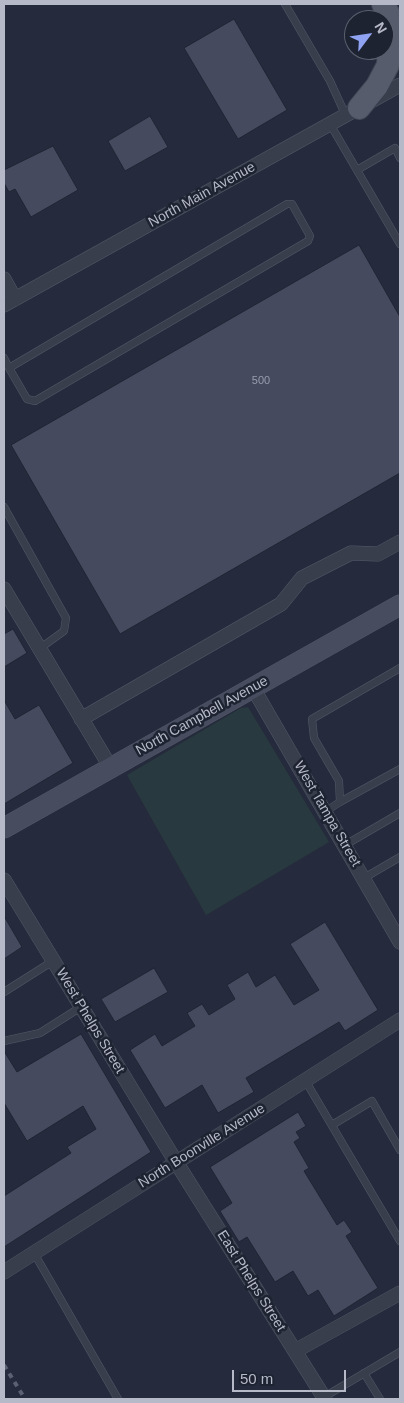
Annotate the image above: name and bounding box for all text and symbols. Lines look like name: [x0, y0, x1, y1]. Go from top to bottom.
north arrow: [344, 10, 394, 60]
text: N: [372, 19, 390, 36]
street label: North Main Avenue: [146, 159, 258, 231]
house number: 500: [252, 374, 270, 388]
street label: North Campbell Avenue: [133, 673, 271, 759]
street label: West Tampa Street: [290, 758, 364, 870]
street label: West Phelps Street: [52, 965, 128, 1077]
street label: North Boonville Avenue: [136, 1100, 268, 1192]
street label: East Phelps Street: [213, 1227, 289, 1335]
scale bar: [234, 1360, 348, 1392]
text: 50 m: [240, 1370, 273, 1387]

